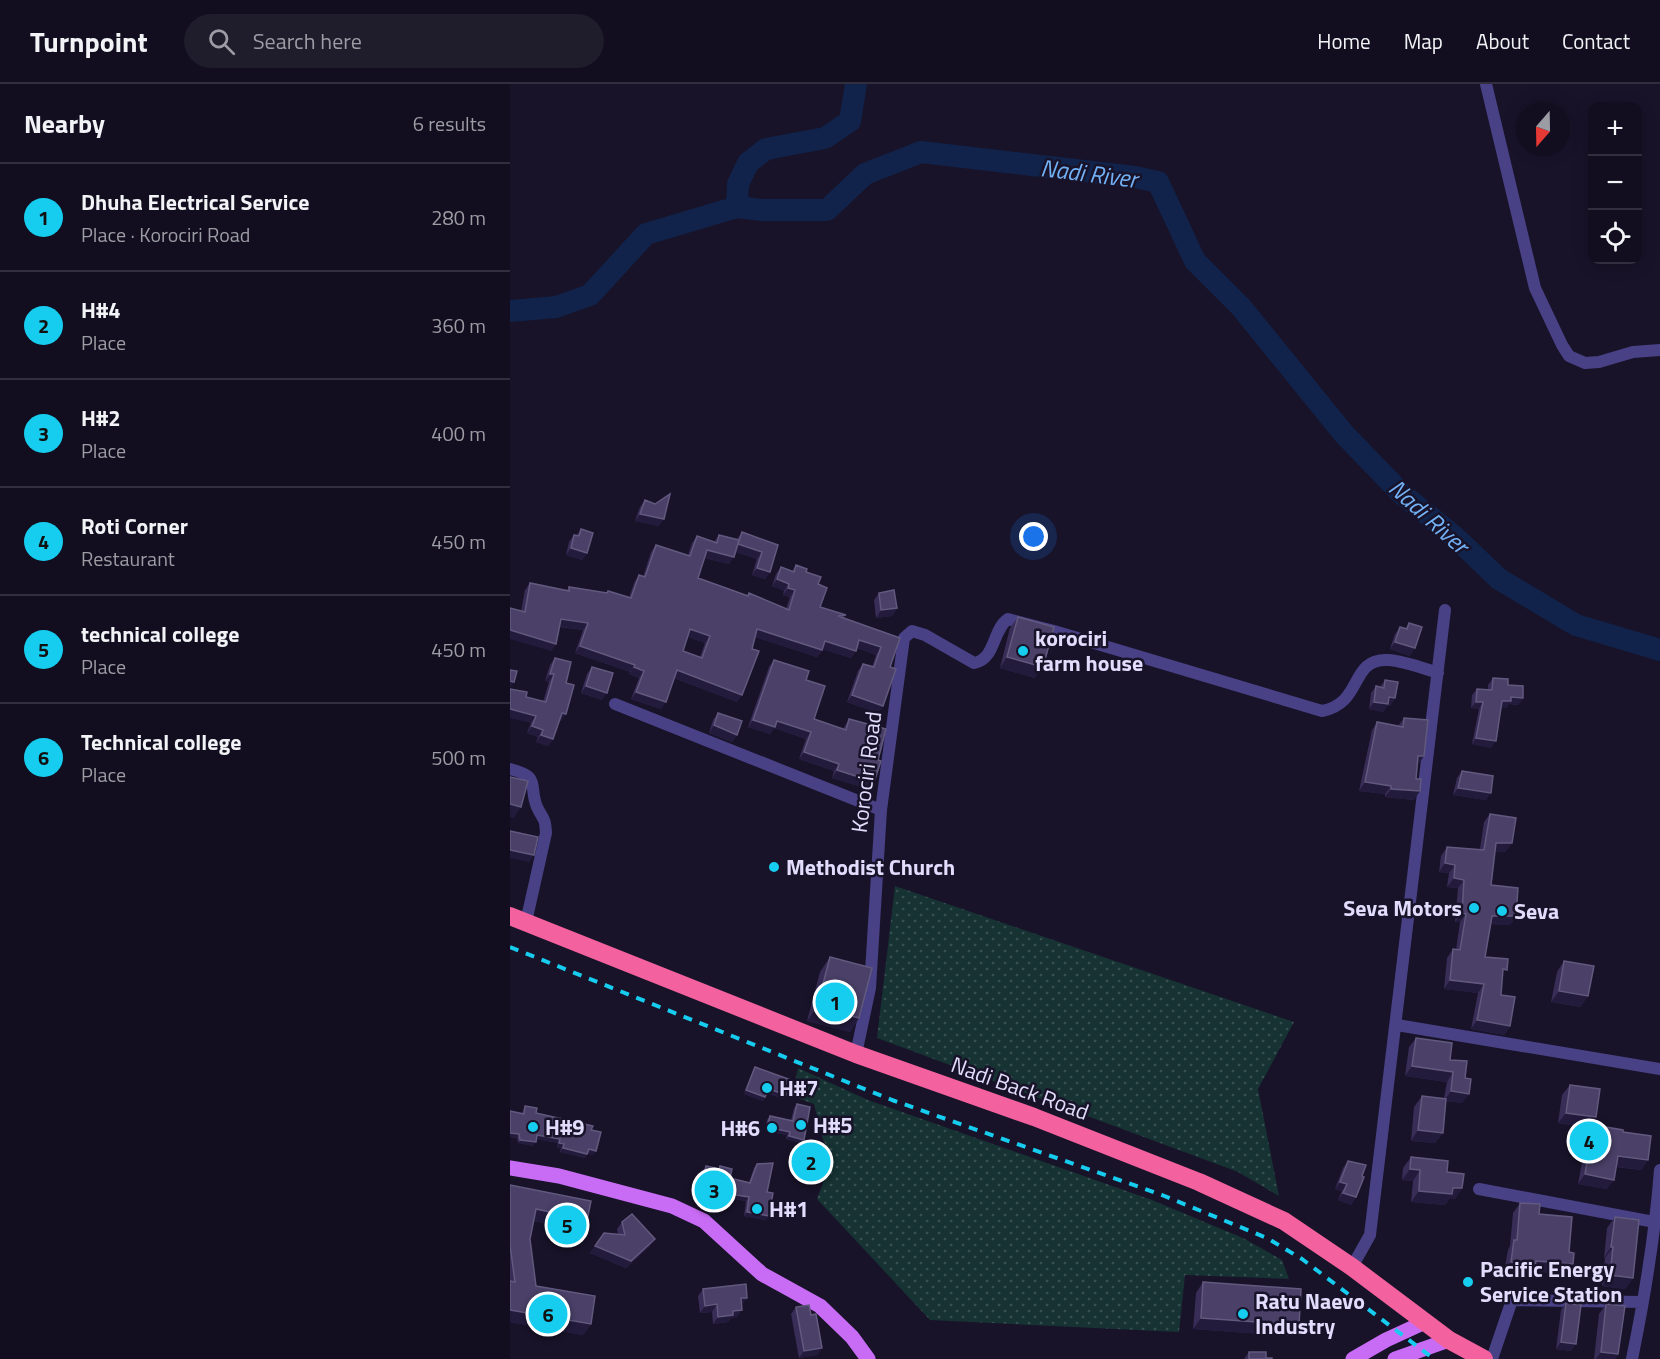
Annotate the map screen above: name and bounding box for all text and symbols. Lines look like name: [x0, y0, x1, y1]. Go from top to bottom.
search box: [184, 14, 604, 68]
text: Turnpoint: [30, 20, 148, 63]
text: Search here: [253, 24, 362, 58]
icon: search: [205, 25, 238, 58]
text: Home: [1317, 25, 1371, 57]
text: Map: [1404, 25, 1443, 57]
text: About: [1476, 25, 1529, 57]
text: Contact: [1562, 25, 1630, 57]
north arrow: [1516, 102, 1570, 156]
map controls: [1588, 102, 1642, 264]
button: +: [1588, 102, 1642, 156]
text: Nearby: [24, 104, 105, 143]
text: 6 results: [413, 108, 486, 139]
water label: Nadi River: [1039, 149, 1143, 197]
button: −: [1588, 156, 1642, 210]
text: Dhuha Electrical Service: [81, 185, 309, 219]
text: 1: [38, 202, 49, 233]
text: 280 m: [431, 202, 486, 233]
button: locate: [1588, 210, 1642, 264]
text: Place · Korociri Road: [81, 219, 250, 250]
text: H#4: [81, 293, 121, 327]
text: 2: [38, 310, 49, 341]
text: 360 m: [431, 310, 486, 341]
text: Place: [81, 327, 126, 358]
text: H#2: [81, 401, 121, 435]
text: 3: [38, 418, 49, 449]
text: 400 m: [431, 418, 486, 449]
text: Place: [81, 435, 126, 466]
water label: Nadi River: [1381, 470, 1480, 564]
text: Roti Corner: [81, 509, 188, 543]
your location: [1019, 522, 1048, 551]
text: 4: [38, 526, 49, 557]
text: 450 m: [431, 526, 486, 557]
text: Restaurant: [81, 543, 175, 574]
text: technical college: [81, 617, 239, 651]
place label: korociri farm house: [1035, 621, 1143, 680]
text: 5: [38, 634, 49, 665]
text: 450 m: [431, 634, 486, 665]
marker: korociri farm house: [1016, 644, 1030, 658]
text: Place: [81, 651, 126, 682]
street label: Korociri Road: [842, 709, 890, 835]
text: Technical college: [81, 725, 241, 759]
text: 6: [38, 742, 49, 773]
text: 500 m: [431, 742, 486, 773]
text: Place: [81, 759, 126, 790]
place label: Methodist Church: [786, 850, 955, 884]
marker: Methodist Church: [767, 860, 781, 874]
place label: Seva Motors: [1343, 891, 1462, 925]
place label: Seva: [1514, 894, 1559, 928]
marker: Seva Motors: [1467, 901, 1481, 915]
marker: Seva: [1495, 904, 1509, 918]
pin: 1: [816, 980, 854, 1024]
street label: Nadi Back Road: [946, 1047, 1094, 1129]
place label: H#7: [779, 1071, 819, 1105]
marker: H#7: [760, 1081, 774, 1095]
place label: H#5: [813, 1108, 853, 1142]
place label: H#9: [545, 1110, 585, 1144]
place label: H#6: [720, 1111, 760, 1145]
marker: H#5: [794, 1118, 808, 1132]
pin: 4: [1570, 1118, 1608, 1164]
marker: H#9: [526, 1120, 540, 1134]
marker: H#6: [765, 1121, 779, 1135]
pin: 2: [792, 1140, 830, 1184]
pin: 3: [694, 1168, 734, 1212]
place label: H#1: [769, 1192, 809, 1226]
pin: 5: [548, 1202, 586, 1248]
marker: H#1: [750, 1202, 764, 1216]
place label: Pacific Energy Service Station: [1480, 1252, 1622, 1311]
marker: Pacific Energy Service Station: [1461, 1275, 1475, 1289]
place label: Ratu Naevo Industry: [1255, 1284, 1365, 1343]
pin: 6: [528, 1292, 567, 1336]
marker: Ratu Naevo Industry: [1236, 1307, 1250, 1321]

